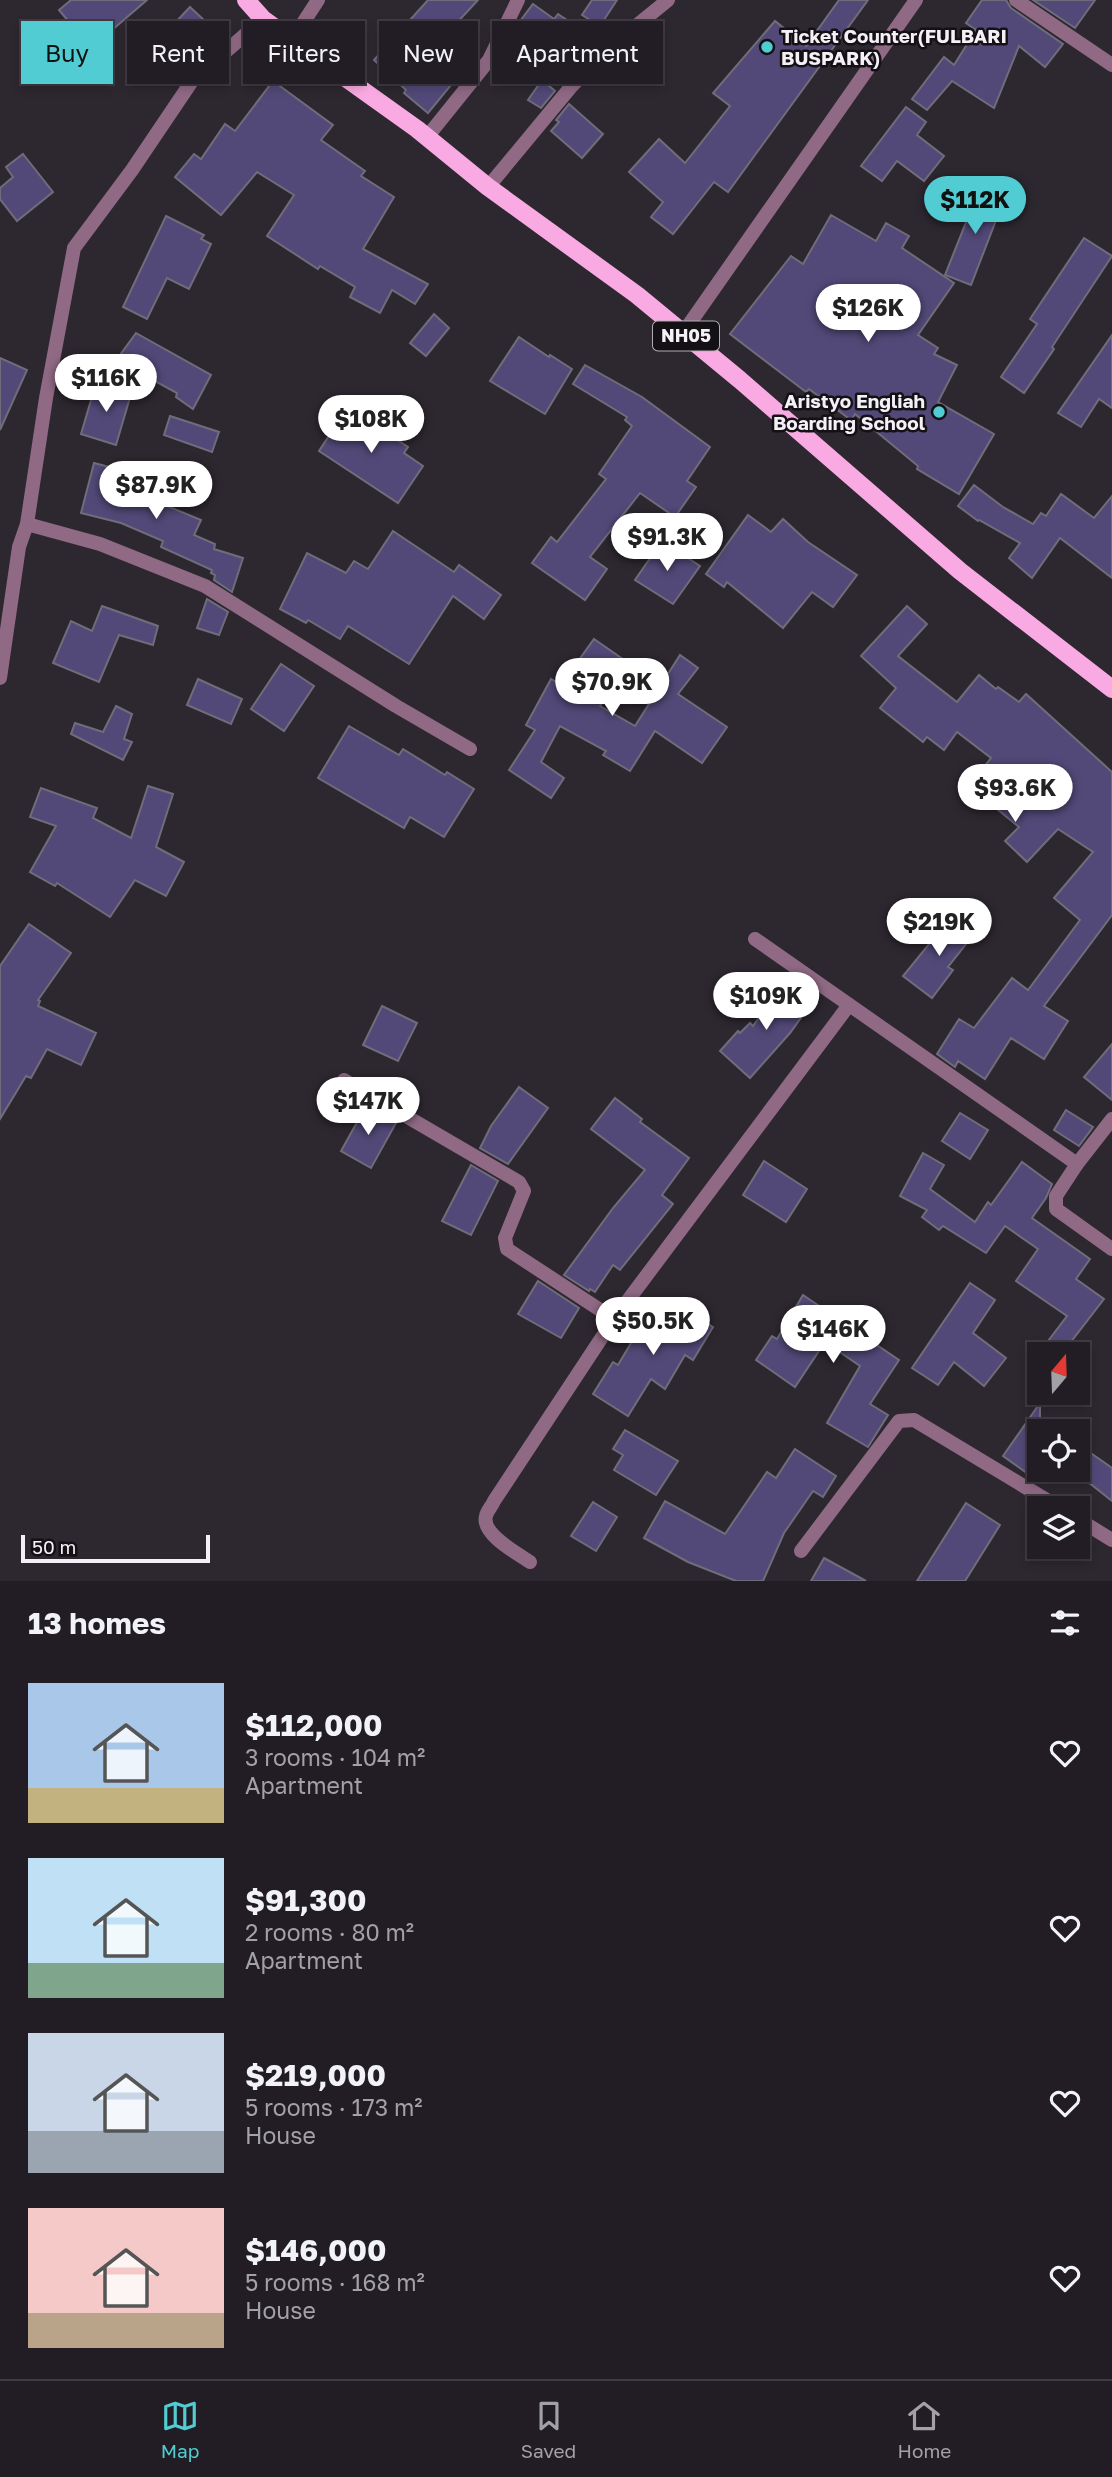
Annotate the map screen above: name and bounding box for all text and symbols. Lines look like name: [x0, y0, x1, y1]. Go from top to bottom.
chip: Buy: [21, 21, 113, 84]
chip: Rent: [127, 21, 229, 84]
chip: Filters: [243, 21, 365, 84]
chip: New: [379, 21, 478, 84]
chip: Apartment: [492, 21, 663, 84]
place label: Ticket Counter(FULBARI BUSPARK): [781, 24, 1007, 69]
marker: Ticket Counter(FULBARI BUSPARK): [759, 39, 775, 55]
pin: $112K: [926, 176, 1024, 236]
text: $112K: [940, 185, 1010, 213]
pin: $126K: [819, 284, 917, 344]
text: $126K: [832, 293, 904, 321]
road number: NH05: [653, 322, 719, 350]
pin: $116K: [57, 354, 155, 414]
text: $116K: [71, 363, 141, 391]
place label: Aristyo Engliah Boarding School: [773, 389, 925, 434]
pin: $108K: [322, 396, 420, 455]
text: $108K: [334, 404, 408, 432]
marker: Aristyo Engliah Boarding School: [931, 404, 947, 420]
pin: $87.9K: [99, 462, 213, 521]
text: $87.9K: [115, 470, 197, 498]
pin: $91.3K: [610, 514, 724, 573]
text: $91.3K: [627, 522, 707, 550]
pin: $70.9K: [555, 658, 669, 718]
text: $70.9K: [571, 667, 653, 695]
pin: $93.6K: [958, 764, 1072, 824]
text: $93.6K: [974, 773, 1056, 801]
pin: $219K: [890, 898, 988, 958]
text: $219K: [903, 907, 975, 935]
pin: $109K: [717, 972, 815, 1032]
text: $109K: [729, 981, 803, 1009]
pin: $147K: [319, 1078, 417, 1137]
text: $147K: [333, 1086, 403, 1114]
pin: $50.5K: [596, 1298, 710, 1357]
text: $50.5K: [612, 1306, 694, 1334]
pin: $146K: [784, 1306, 882, 1365]
text: $146K: [797, 1314, 869, 1342]
north arrow: [1027, 1342, 1090, 1405]
map controls: [1027, 1342, 1090, 1559]
button: locate: [1027, 1419, 1090, 1482]
button: layers: [1027, 1496, 1090, 1559]
scale bar: [21, 1532, 210, 1564]
text: 50 m: [32, 1535, 76, 1558]
icon: filters: [1046, 1604, 1084, 1642]
text: 13 homes: [28, 1605, 166, 1641]
text: $112,000: [245, 1707, 382, 1743]
icon: home: [84, 1711, 168, 1795]
icon: heart: [1046, 1734, 1084, 1772]
text: 3 rooms · 104 m²: [245, 1743, 425, 1771]
text: Apartment: [245, 1771, 363, 1799]
text: $91,300: [245, 1882, 367, 1918]
icon: home: [84, 1886, 168, 1970]
icon: heart: [1046, 1909, 1084, 1947]
text: 2 rooms · 80 m²: [245, 1918, 414, 1946]
text: Apartment: [245, 1946, 363, 1974]
text: $219,000: [245, 2057, 386, 2093]
icon: home: [84, 2061, 168, 2145]
icon: heart: [1046, 2084, 1084, 2122]
text: 5 rooms · 173 m²: [245, 2093, 423, 2121]
text: House: [245, 2121, 316, 2149]
text: $146,000: [245, 2232, 386, 2268]
icon: home: [84, 2236, 168, 2320]
icon: heart: [1046, 2259, 1084, 2297]
text: 5 rooms · 168 m²: [245, 2268, 425, 2296]
text: House: [245, 2296, 316, 2324]
tab: Map: [161, 2397, 199, 2462]
tab: Saved: [521, 2397, 576, 2462]
tab: Home: [898, 2397, 951, 2462]

